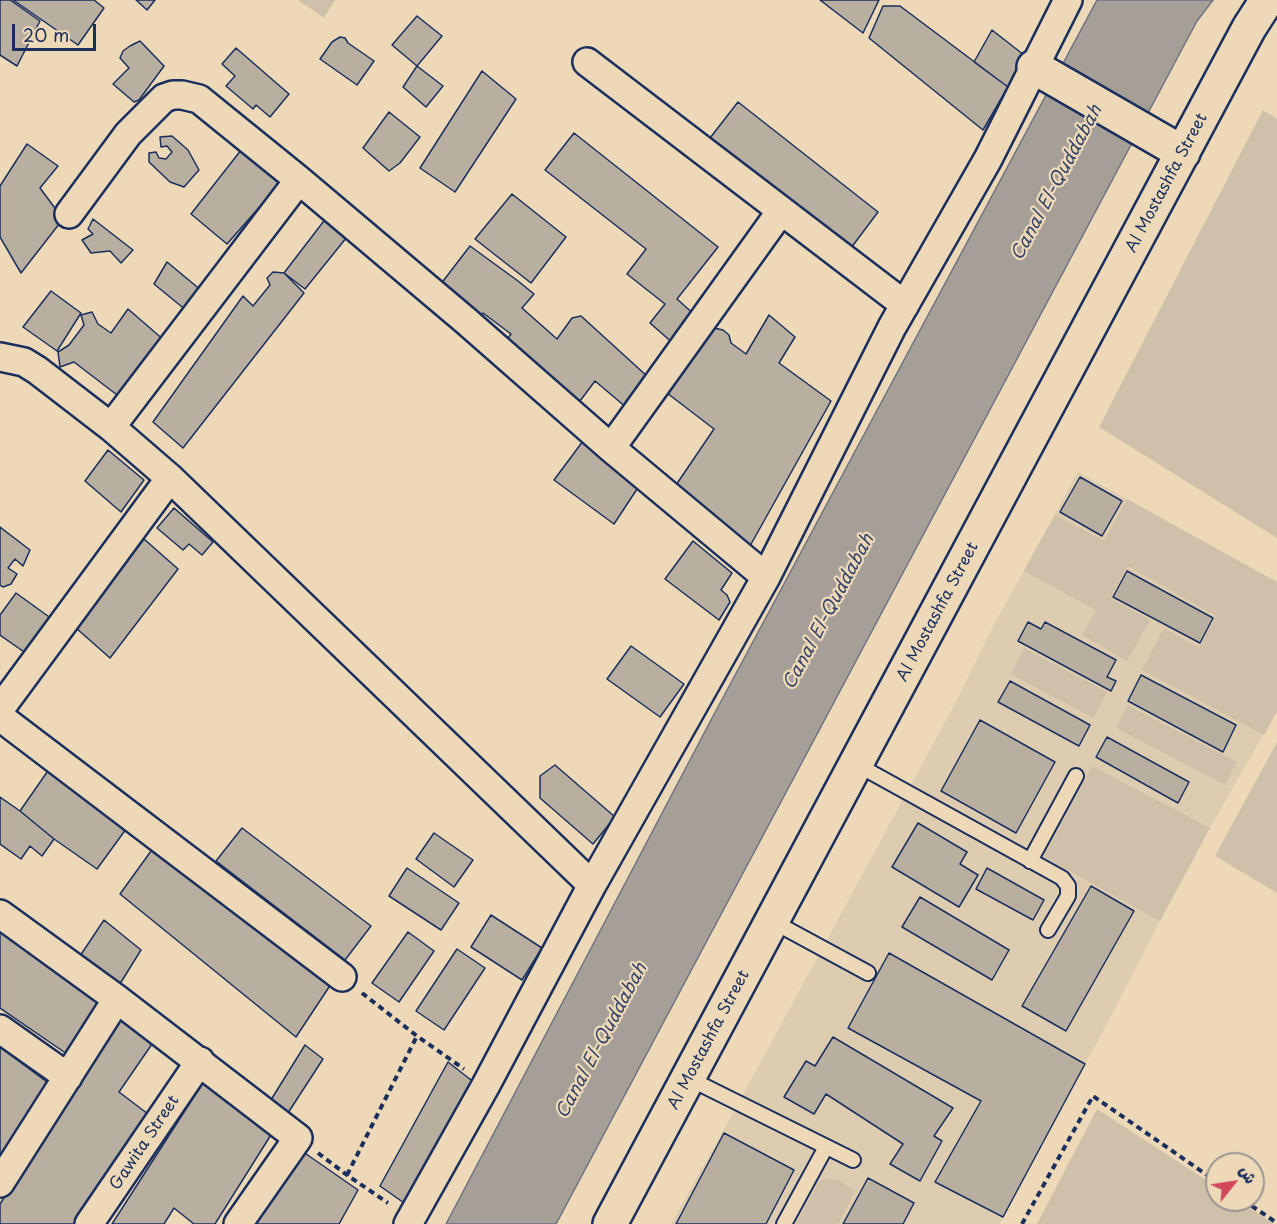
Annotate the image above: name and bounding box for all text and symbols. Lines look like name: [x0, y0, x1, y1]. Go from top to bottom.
scale bar: [15, 12, 99, 50]
text: 20 m: [23, 21, 69, 48]
water label: Canal El-Quddabah: [1007, 102, 1107, 264]
street label: Al Mostashfa Street: [1122, 110, 1212, 256]
water label: Canal El-Quddabah: [779, 531, 879, 693]
street label: Al Mostashfa Street: [893, 539, 983, 685]
water label: Canal El-Quddabah: [552, 960, 652, 1122]
street label: Al Mostashfa Street: [664, 967, 754, 1113]
street label: Gawita Street: [106, 1092, 184, 1194]
north arrow: [1205, 1152, 1265, 1212]
text: ش: [1234, 1160, 1264, 1188]

